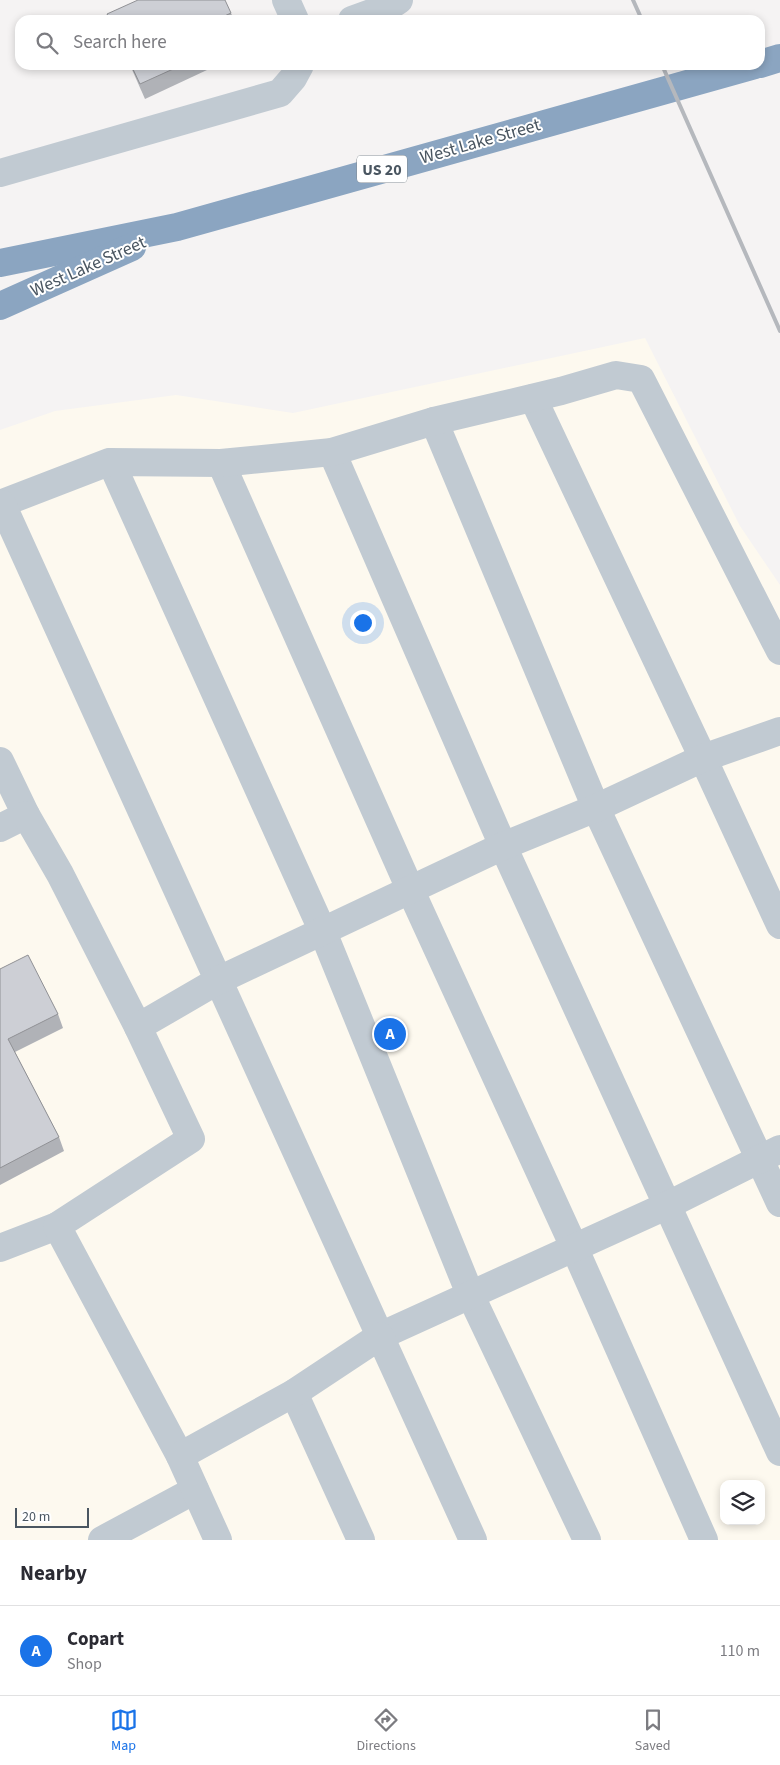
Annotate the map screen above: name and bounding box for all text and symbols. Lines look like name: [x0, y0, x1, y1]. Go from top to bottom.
search box: [15, 15, 765, 70]
icon: search: [33, 29, 61, 57]
text: Search here: [73, 29, 167, 56]
street label: West Lake Street: [417, 112, 543, 171]
road number: US 20: [357, 156, 407, 182]
street label: West Lake Street: [26, 230, 150, 303]
your location: [350, 610, 376, 636]
pin: A: [374, 1015, 406, 1053]
map controls: [720, 1480, 765, 1525]
button: layers: [720, 1480, 765, 1525]
scale bar: [15, 1505, 89, 1528]
text: 20 m: [22, 1507, 50, 1527]
text: Nearby: [20, 1558, 87, 1588]
text: Copart: [67, 1626, 124, 1653]
text: A: [31, 1640, 41, 1662]
text: 110 m: [720, 1640, 760, 1662]
text: Shop: [67, 1653, 102, 1675]
tab: Map: [110, 1706, 138, 1756]
tab: Directions: [357, 1706, 416, 1756]
tab: Saved: [635, 1706, 670, 1756]

